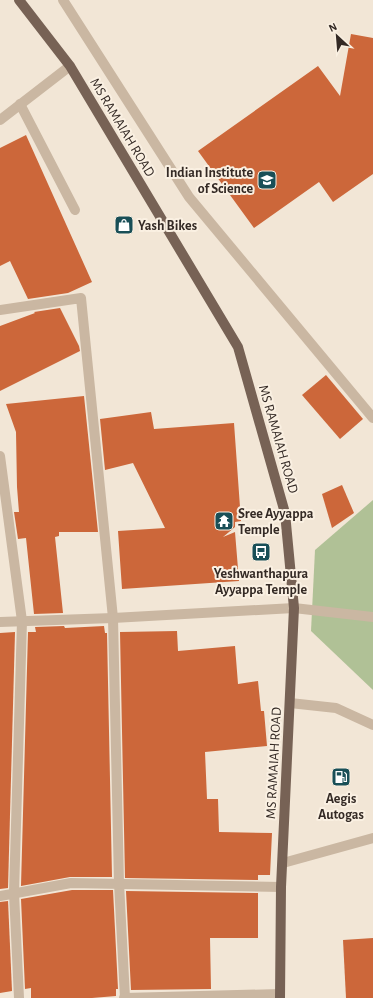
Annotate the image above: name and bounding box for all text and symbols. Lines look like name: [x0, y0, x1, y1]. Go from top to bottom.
north arrow: [317, 16, 357, 56]
text: N: [327, 21, 339, 34]
street label: MS RAMAIAH ROAD: [87, 76, 157, 179]
place label: Indian Institute of Science: [166, 166, 253, 196]
school or university icon: Indian Institute of Science: [256, 169, 278, 191]
shop icon: Yash Bikes: [113, 214, 135, 236]
place label: Yash Bikes: [138, 219, 197, 233]
street label: MS RAMAIAH ROAD: [256, 383, 300, 495]
place label: Sree Ayyappa Temple: [238, 507, 314, 537]
temple icon: Sree Ayyappa Temple: [213, 510, 235, 532]
bus stop icon: Yeshwanthapura Ayyappa Temple: [250, 541, 272, 563]
place label: Yeshwanthapura Ayyappa Temple: [214, 567, 309, 597]
street label: MS RAMAIAH ROAD: [264, 707, 284, 819]
fuel station icon: Aegis Autogas: [330, 766, 352, 788]
place label: Aegis Autogas: [318, 792, 364, 822]

